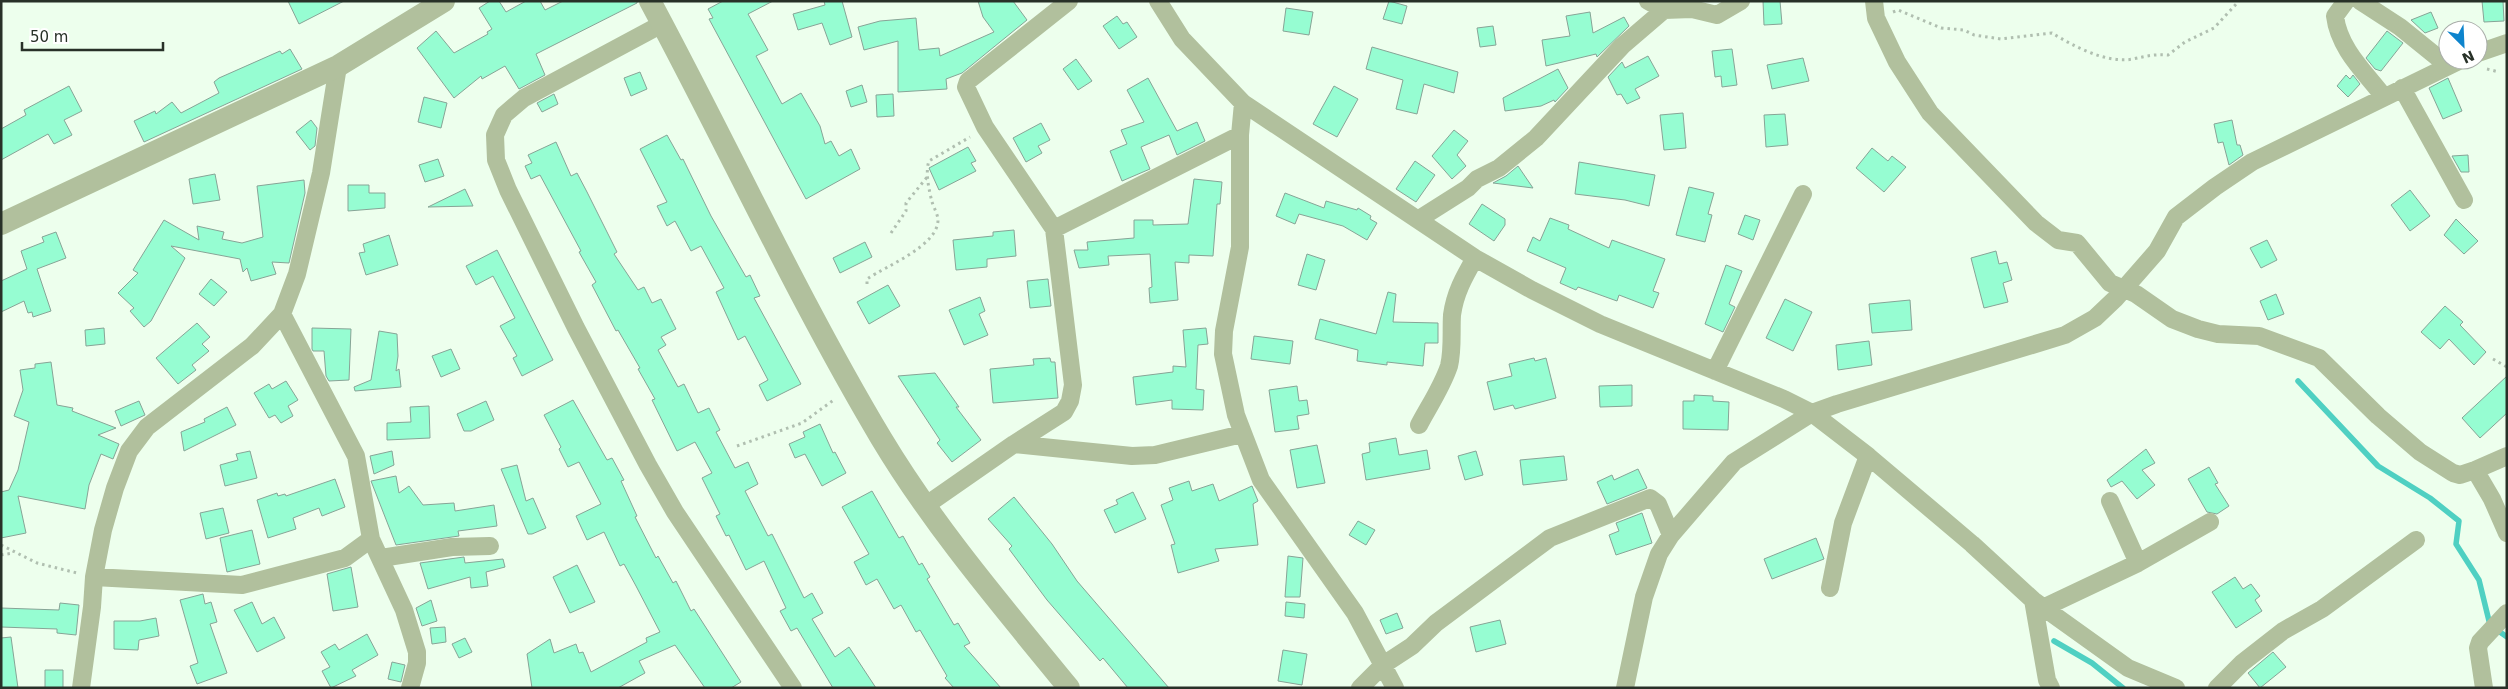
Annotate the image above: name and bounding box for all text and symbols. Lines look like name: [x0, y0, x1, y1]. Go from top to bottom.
scale bar: [22, 20, 164, 52]
north arrow: [2438, 20, 2488, 70]
text: 50 m: [30, 28, 68, 46]
text: N: [2460, 47, 2477, 67]

